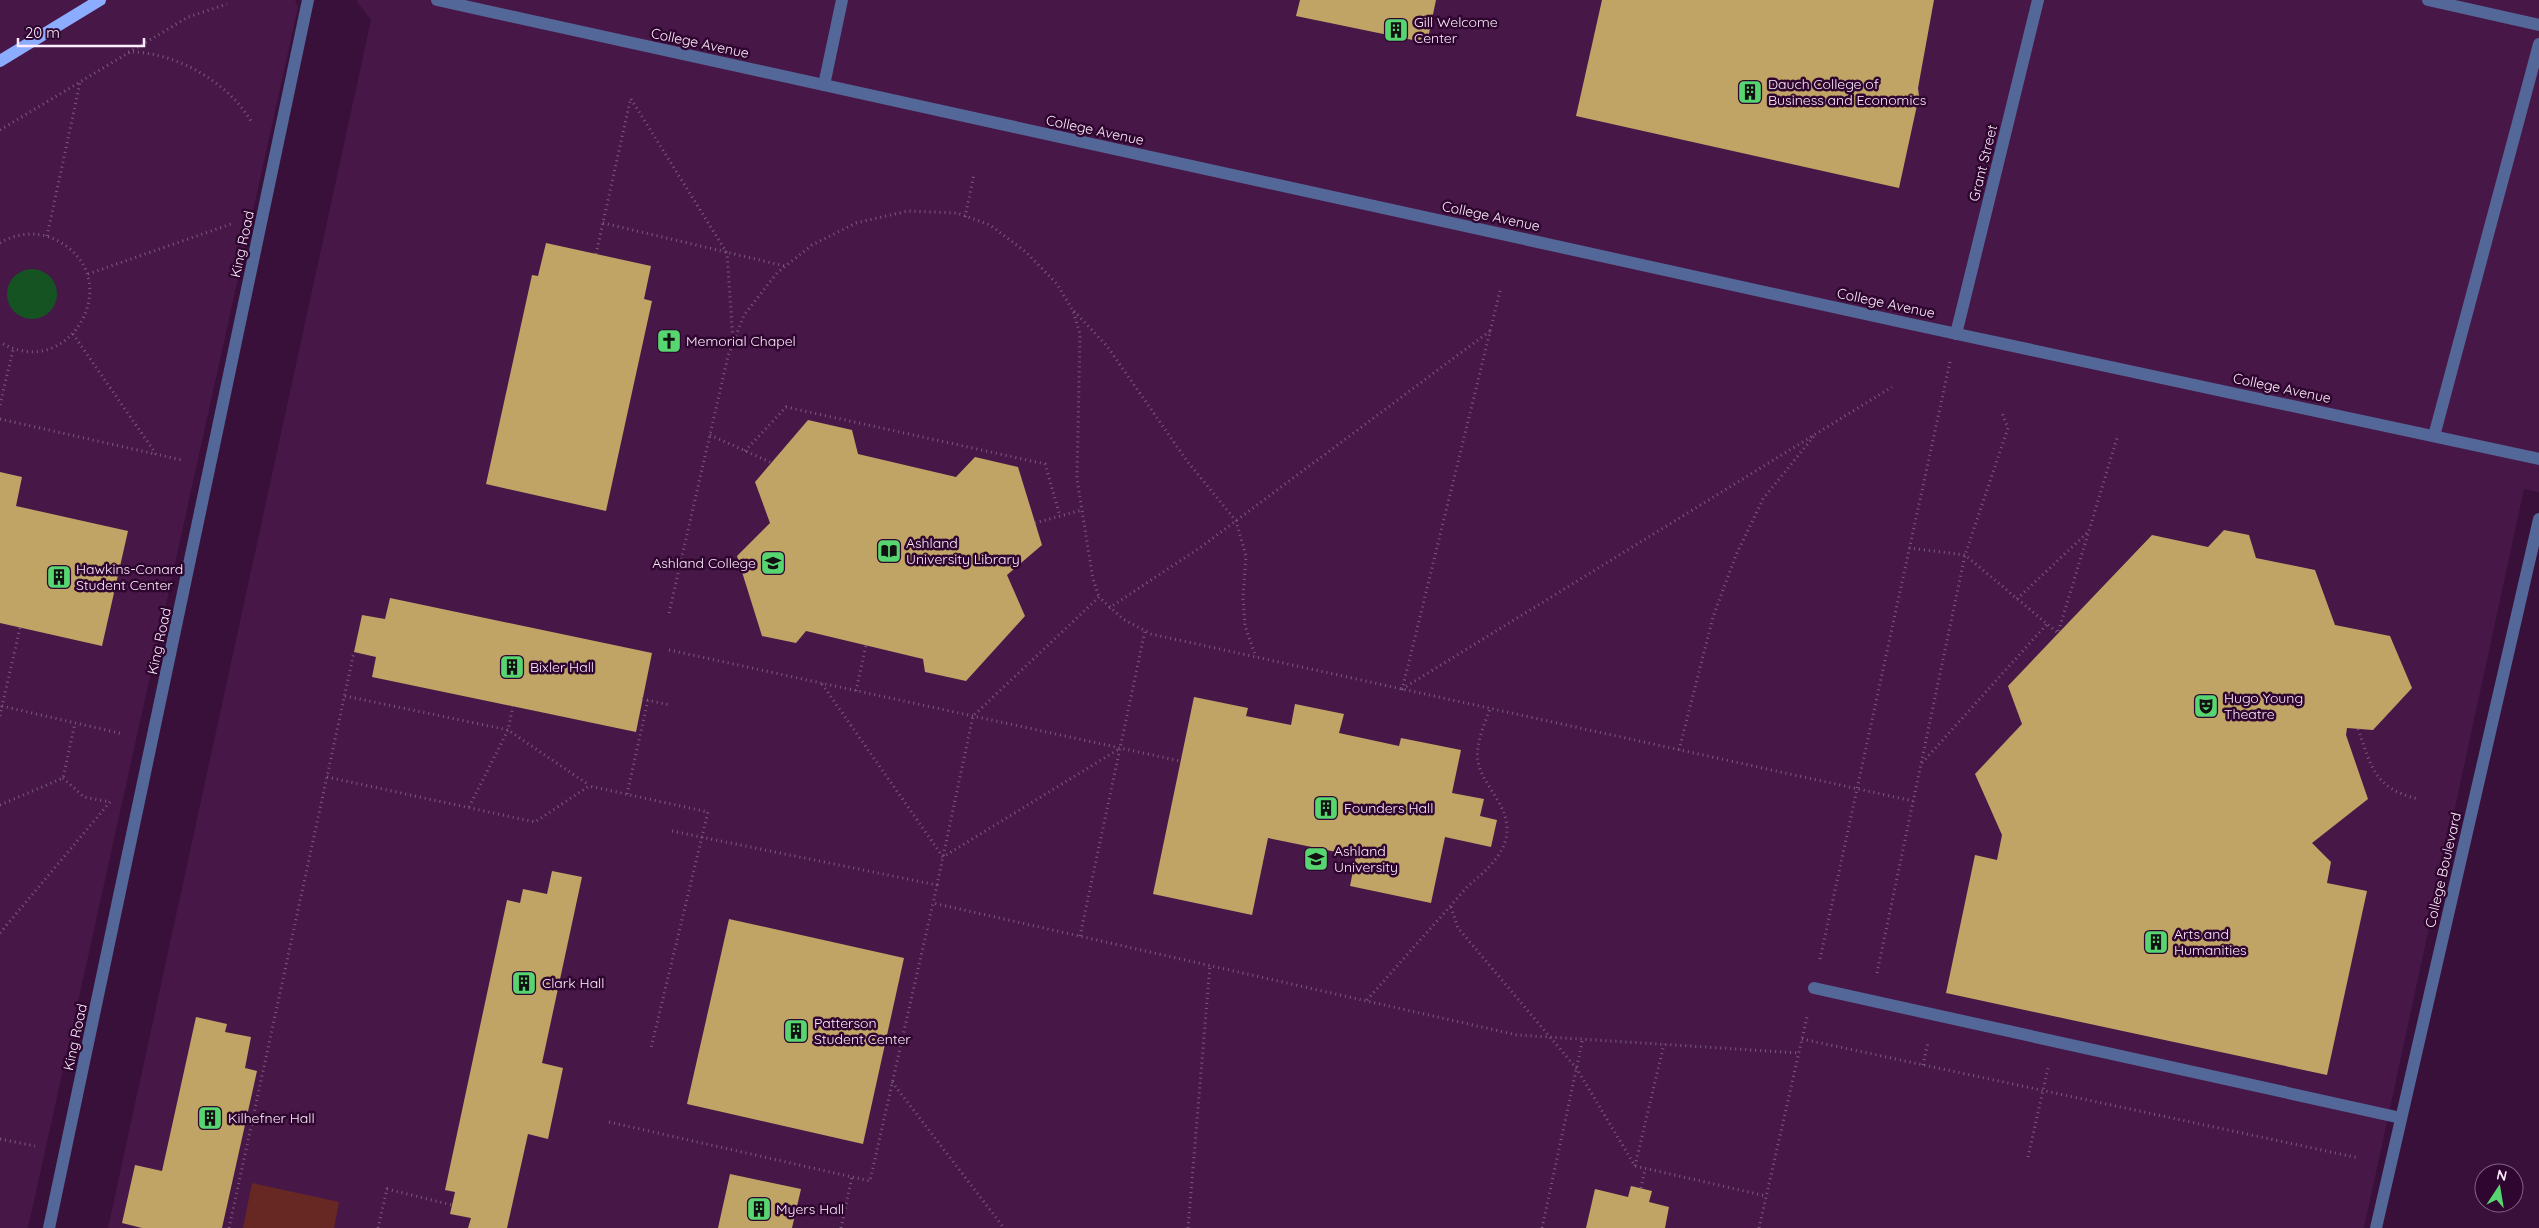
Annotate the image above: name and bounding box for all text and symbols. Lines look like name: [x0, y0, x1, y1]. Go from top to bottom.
place label: Gill Welcome Center: [1414, 13, 1498, 47]
scale bar: [18, 15, 144, 47]
building icon: Gill Welcome Center: [1383, 17, 1409, 43]
text: 20 m: [25, 23, 60, 42]
street label: College Avenue: [649, 24, 751, 62]
place label: Dauch College of Business and Economics: [1768, 75, 1926, 109]
building icon: Dauch College of Business and Economics: [1737, 79, 1763, 105]
street label: College Avenue: [1044, 111, 1146, 149]
street label: Grant Street: [1965, 123, 2001, 203]
street label: College Avenue: [1440, 197, 1542, 235]
street label: King Road: [226, 209, 258, 279]
street label: College Avenue: [1835, 284, 1937, 322]
church icon: Memorial Chapel: [656, 328, 682, 354]
place label: Memorial Chapel: [686, 332, 796, 350]
street label: College Avenue: [2231, 369, 2333, 407]
place label: Ashland University Library: [906, 534, 1020, 568]
library icon: Ashland University Library: [876, 538, 902, 564]
school or university icon: Ashland College: [760, 550, 786, 576]
place label: Ashland College: [652, 554, 756, 572]
place label: Hawkins-Conard Student Center: [76, 560, 183, 594]
building icon: Hawkins-Conard Student Center: [46, 564, 72, 590]
street label: King Road: [143, 606, 175, 676]
building icon: Bixler Hall: [499, 654, 525, 680]
place label: Bixler Hall: [530, 658, 594, 676]
place label: Hugo Young Theatre: [2224, 689, 2303, 723]
theatre icon: Hugo Young Theatre: [2193, 693, 2219, 719]
building icon: Founders Hall: [1313, 795, 1339, 821]
place label: Founders Hall: [1344, 799, 1433, 817]
street label: College Boulevard: [2421, 811, 2465, 929]
place label: Ashland University: [1334, 842, 1398, 876]
school or university icon: Ashland University: [1303, 846, 1329, 872]
place label: Arts and Humanities: [2174, 925, 2247, 959]
building icon: Arts and Humanities: [2143, 929, 2169, 955]
building icon: Clark Hall: [511, 970, 537, 996]
place label: Clark Hall: [542, 974, 605, 992]
street label: King Road: [59, 1002, 91, 1072]
place label: Patterson Student Center: [814, 1014, 911, 1048]
building icon: Patterson Student Center: [783, 1018, 809, 1044]
building icon: Kilhefner Hall: [197, 1105, 223, 1131]
place label: Kilhefner Hall: [228, 1109, 315, 1127]
north arrow: [2474, 1163, 2524, 1213]
text: N: [2495, 1165, 2509, 1185]
building icon: Myers Hall: [746, 1196, 772, 1222]
place label: Myers Hall: [776, 1200, 844, 1218]

